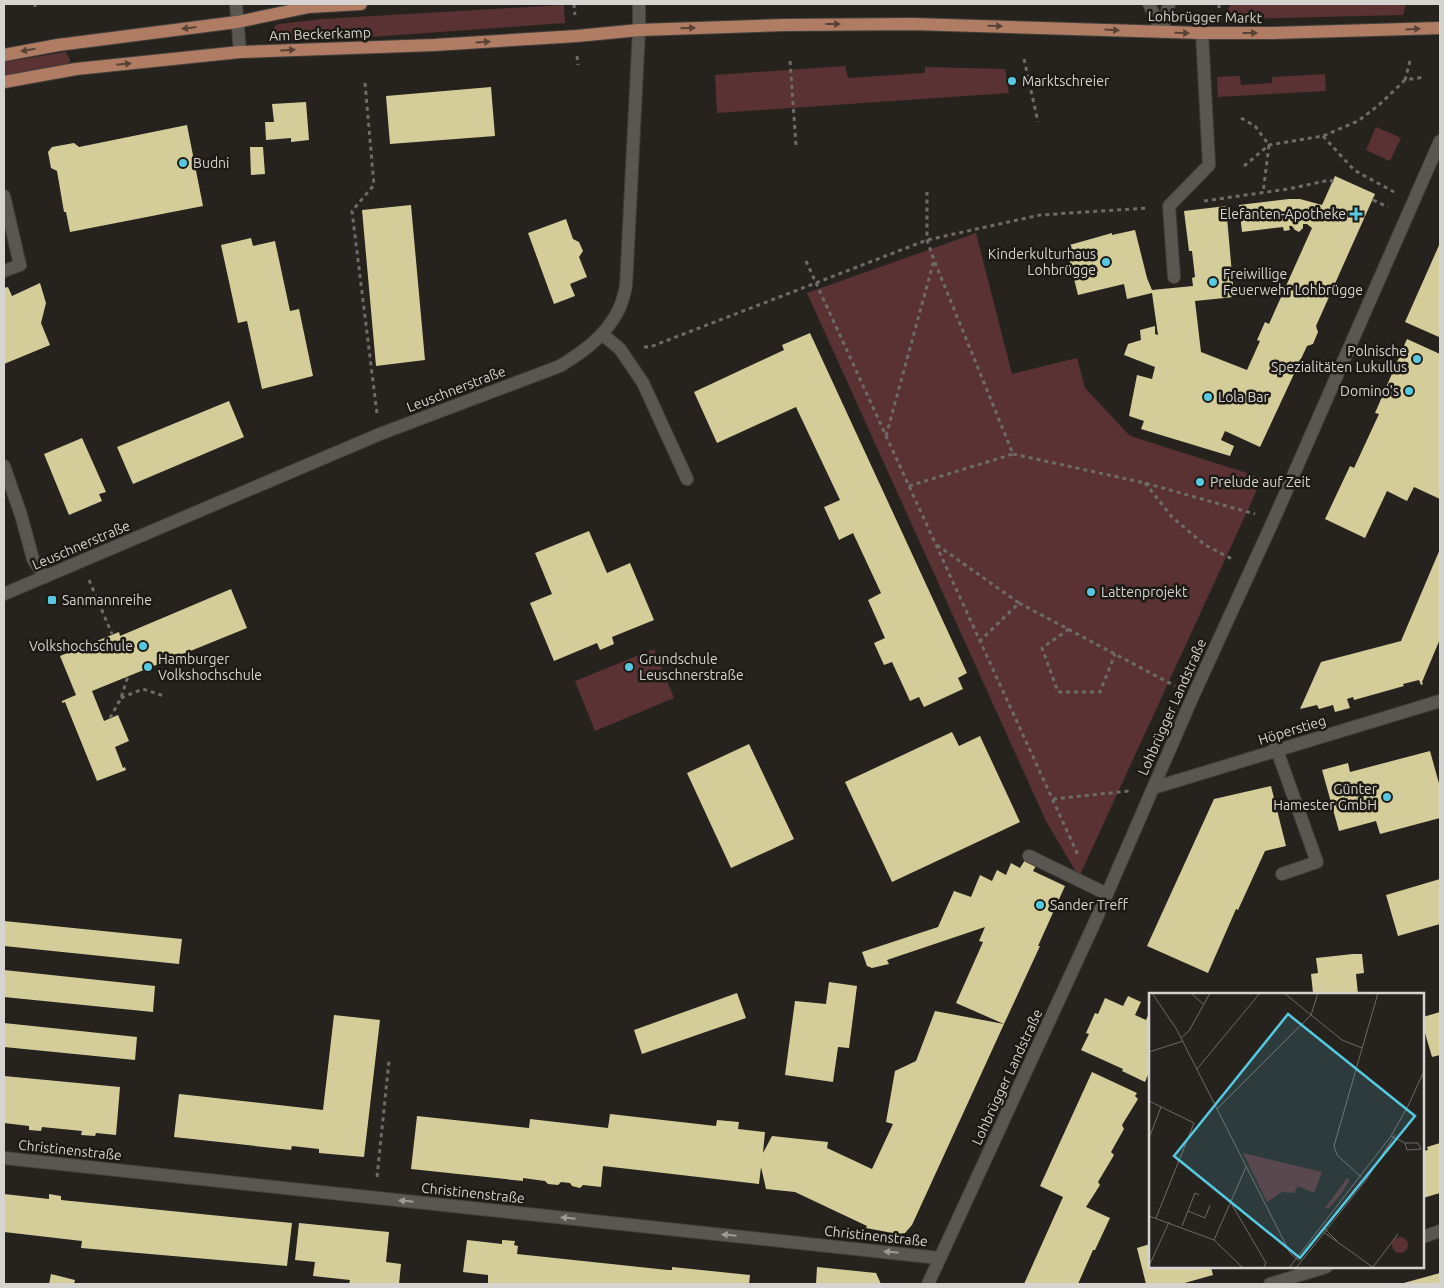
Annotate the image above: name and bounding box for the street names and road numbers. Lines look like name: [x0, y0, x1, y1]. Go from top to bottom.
street label: Lohbrügger Markt: [1148, 8, 1263, 26]
street label: Am Beckerkamp: [269, 24, 371, 44]
street label: Leuschnerstraße: [404, 363, 508, 415]
street label: Leuschnerstraße: [30, 517, 132, 573]
street label: Lohbrügger Landstraße: [1135, 636, 1209, 778]
street label: Höperstieg: [1256, 712, 1328, 748]
street label: Lohbrügger Landstraße: [968, 1007, 1046, 1147]
street label: Christinenstraße: [17, 1137, 123, 1163]
street label: Christinenstraße: [420, 1180, 526, 1206]
street label: Christinenstraße: [823, 1223, 929, 1249]

